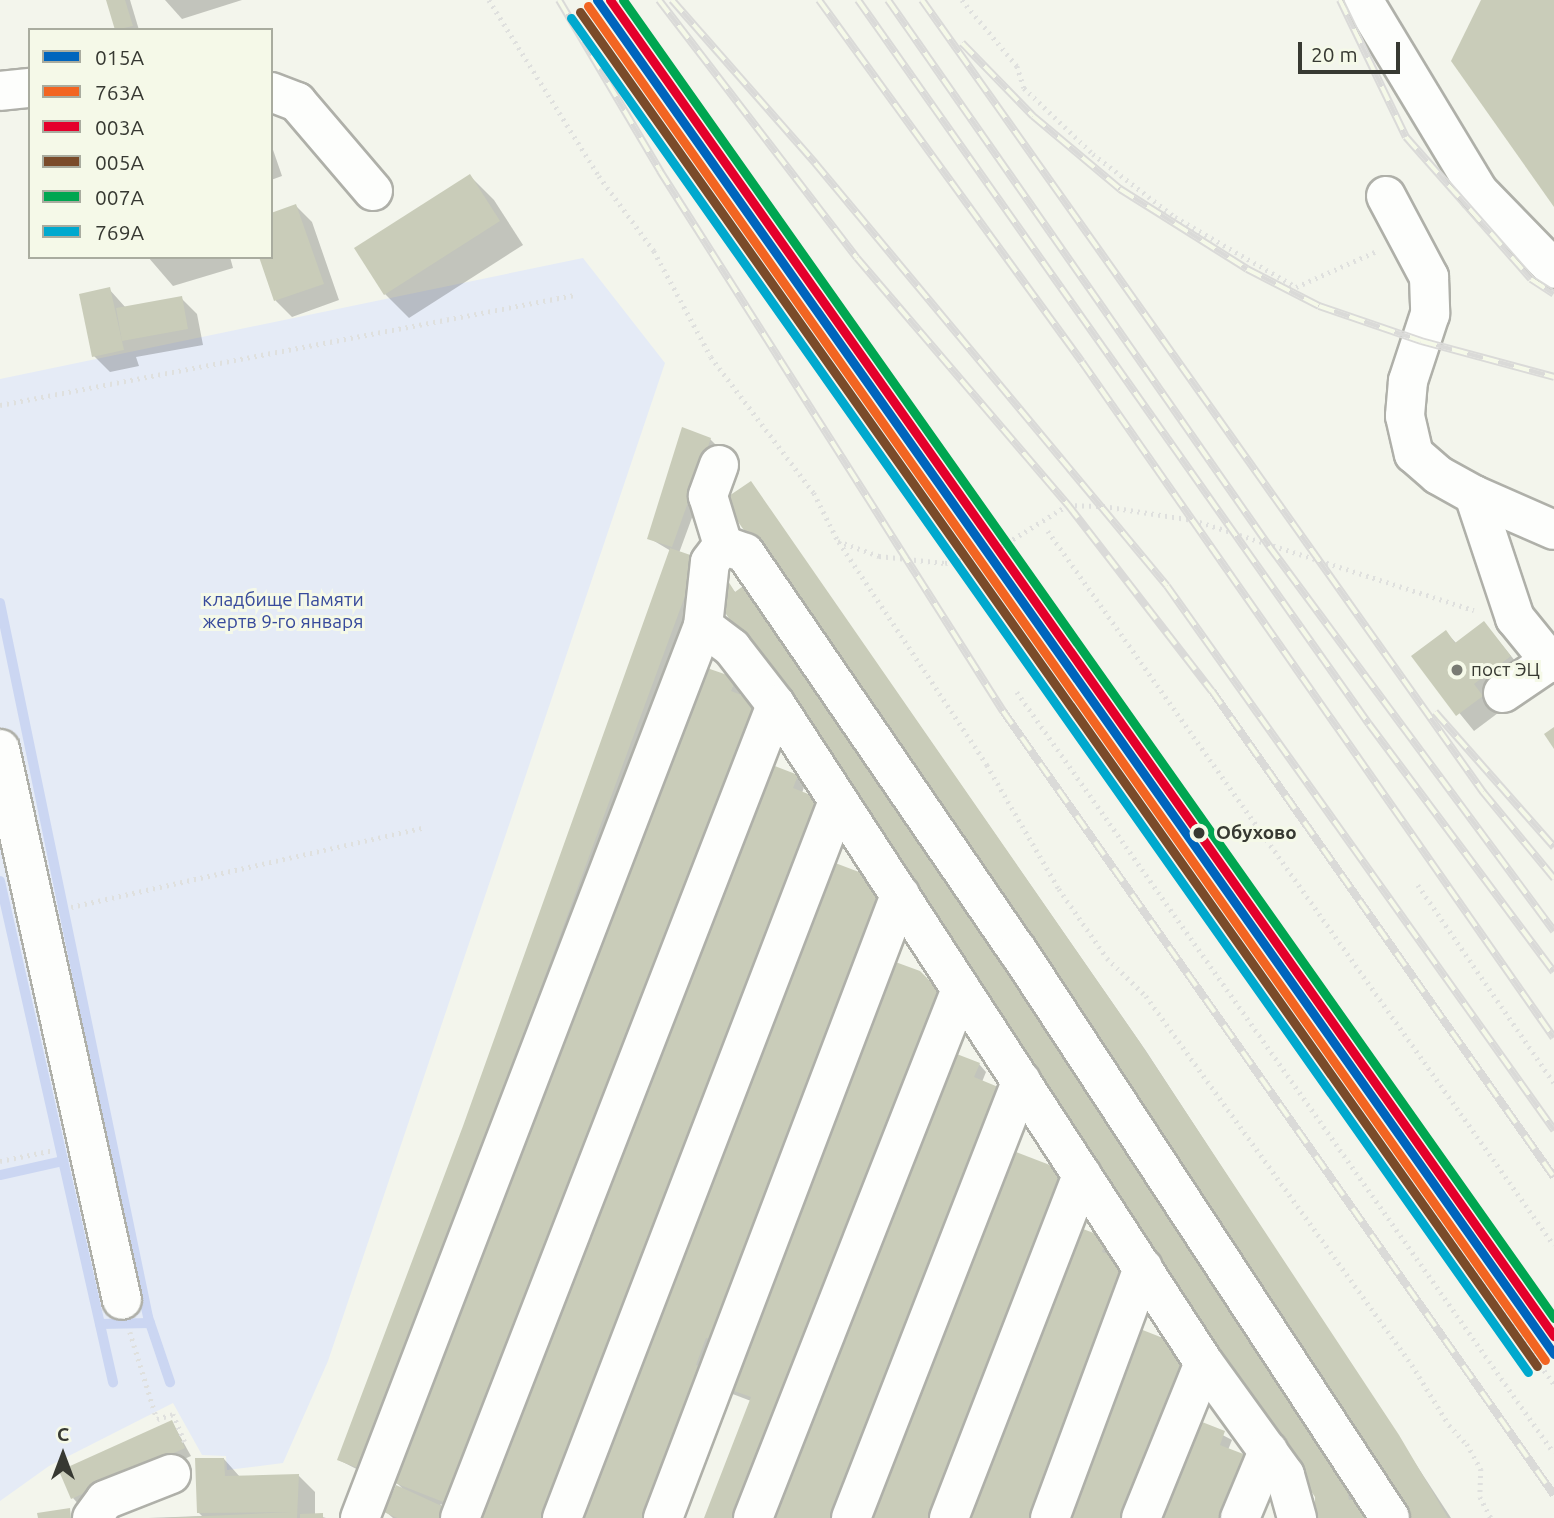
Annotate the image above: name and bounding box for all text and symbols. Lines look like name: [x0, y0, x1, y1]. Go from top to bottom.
legend: [28, 28, 273, 259]
scale bar: [1302, 28, 1404, 72]
text: 20 m: [1311, 42, 1358, 66]
text: 015А: [95, 45, 144, 69]
text: 763А: [95, 80, 144, 104]
text: 003А: [95, 115, 144, 139]
text: 005А: [95, 150, 144, 174]
text: 007А: [95, 185, 144, 209]
text: 769А: [95, 220, 144, 244]
park label: кладбище Памяти жертв 9-го января: [202, 589, 364, 633]
place label: пост ЭЦ: [1471, 659, 1540, 681]
marker: пост ЭЦ: [1449, 662, 1465, 678]
marker: Обухово: [1188, 822, 1210, 844]
place label: Обухово: [1216, 822, 1297, 844]
north arrow: [28, 1420, 98, 1490]
text: С: [57, 1423, 69, 1445]

